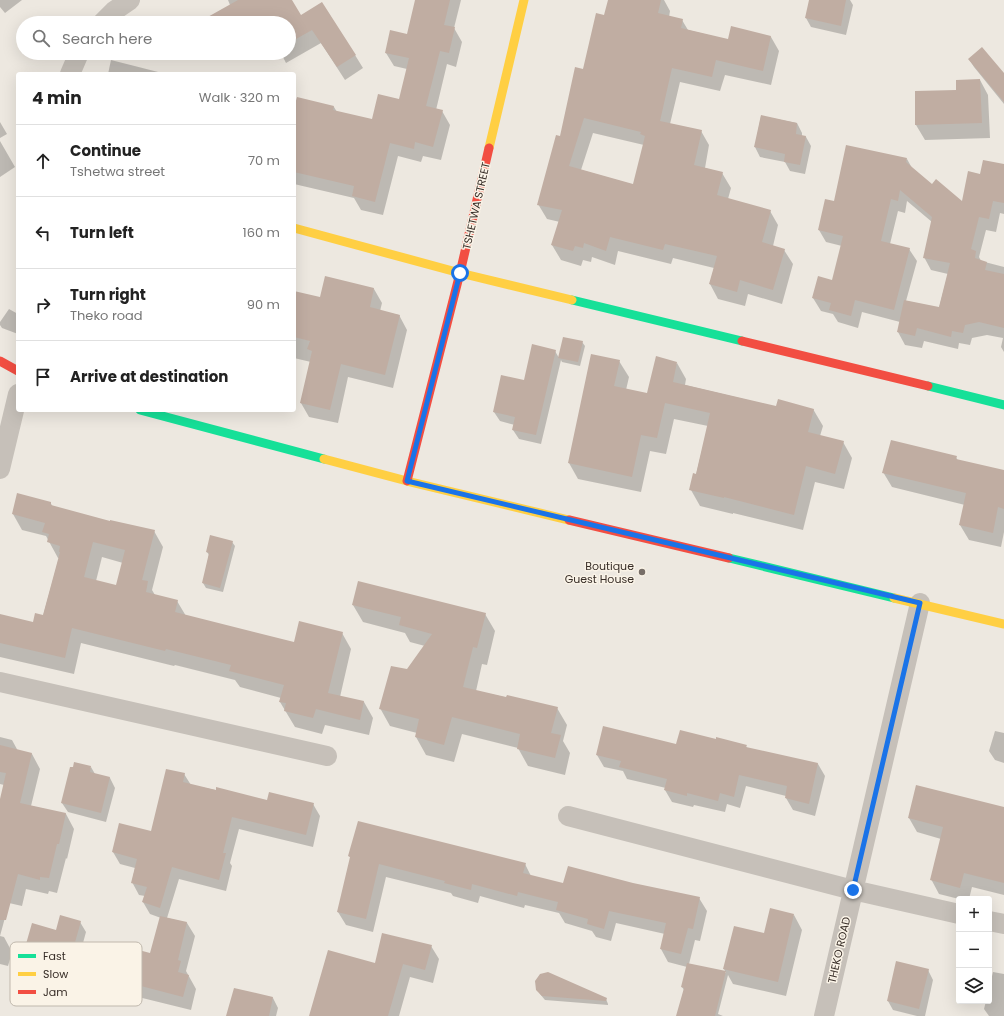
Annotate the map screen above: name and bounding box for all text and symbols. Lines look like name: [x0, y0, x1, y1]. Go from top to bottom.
search box: [16, 16, 296, 60]
icon: search: [30, 27, 52, 49]
text: Search here: [62, 28, 152, 49]
text: 4 min: [32, 86, 82, 110]
text: Walk · 320 m: [199, 88, 280, 107]
text: Continue: [70, 140, 141, 161]
icon: ahead: [32, 150, 54, 172]
text: 70 m: [248, 151, 280, 170]
street label: TSHETWA STREET: [458, 161, 494, 251]
text: Tshetwa street: [70, 162, 165, 181]
icon: left: [32, 222, 54, 244]
text: Turn left: [70, 222, 134, 243]
text: 160 m: [243, 223, 280, 242]
route start: [451, 264, 469, 282]
text: Turn right: [70, 284, 146, 305]
icon: right: [32, 294, 54, 316]
text: 90 m: [247, 295, 280, 314]
text: Theko road: [70, 306, 143, 325]
icon: arrive: [32, 366, 54, 388]
text: Arrive at destination: [70, 366, 228, 387]
place label: Boutique Guest House: [565, 558, 634, 587]
marker: Boutique Guest House: [637, 567, 647, 577]
route end: [844, 881, 862, 899]
map controls: [956, 896, 992, 1004]
button: +: [956, 896, 992, 932]
street label: THEKO ROAD: [824, 915, 854, 985]
button: −: [956, 932, 992, 968]
legend: [10, 942, 142, 1006]
text: Fast: [43, 948, 66, 964]
text: Slow: [43, 966, 68, 982]
button: layers: [956, 968, 992, 1004]
text: Jam: [43, 984, 68, 1000]

